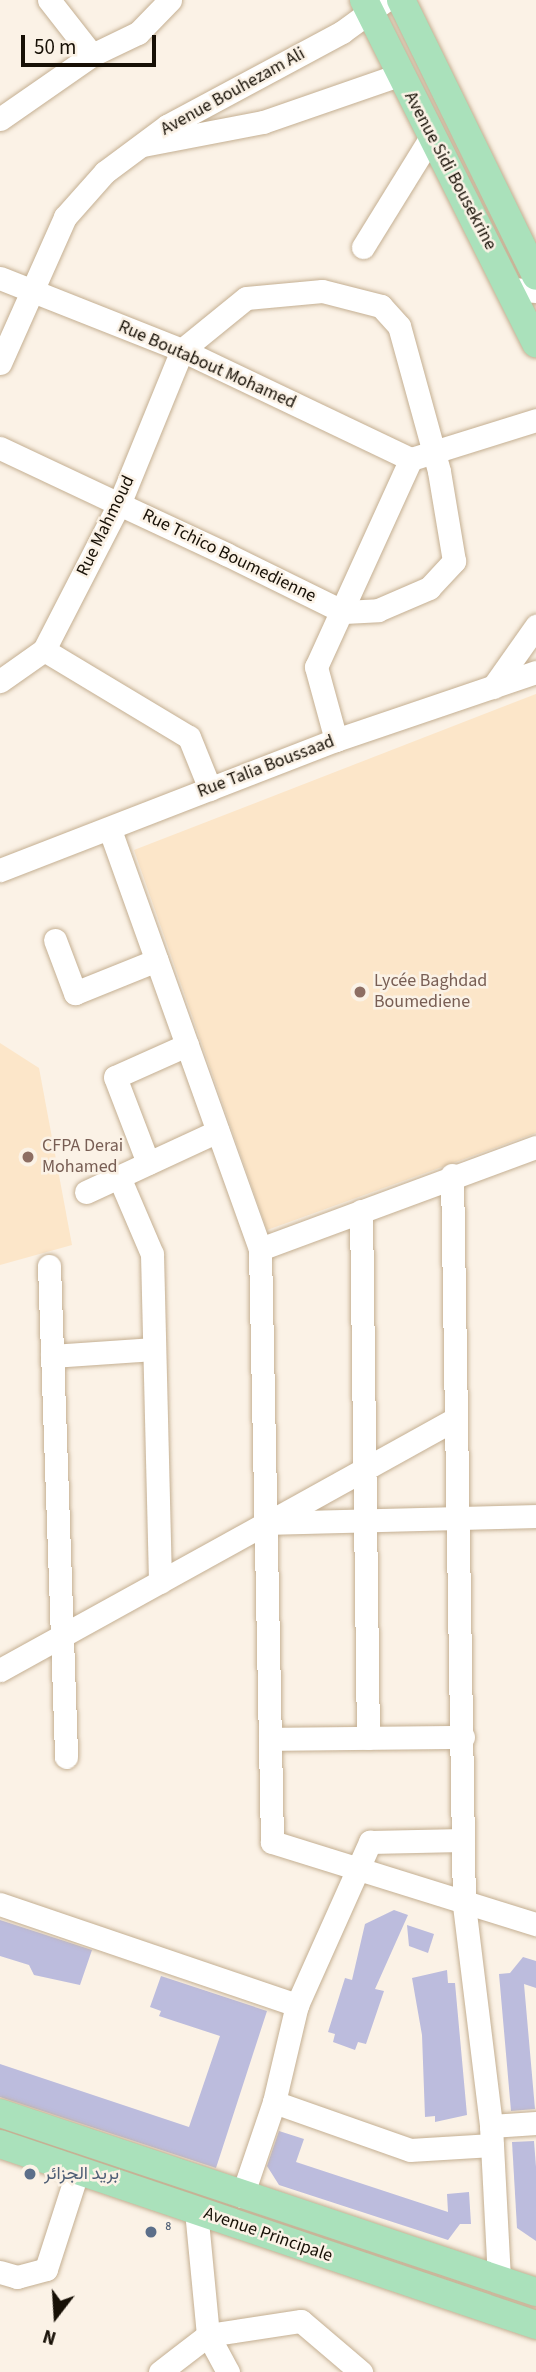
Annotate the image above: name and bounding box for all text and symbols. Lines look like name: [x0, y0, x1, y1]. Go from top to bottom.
scale bar: [24, 21, 159, 65]
text: 50 m: [34, 32, 76, 62]
street label: Avenue Bouhezam Ali: [157, 43, 309, 141]
street label: Avenue Sidi Bousekrine: [399, 88, 501, 254]
street label: Rue Boutabout Mohamed: [115, 316, 299, 414]
street label: Rue Mahmoud: [72, 472, 140, 580]
street label: Rue Tchico Boumedienne: [139, 505, 319, 607]
street label: Rue Talia Boussaad: [194, 731, 338, 803]
place label: Lycée Baghdad Boumediene: [374, 971, 487, 1014]
marker: Lycée Baghdad Boumediene: [352, 984, 368, 1000]
place label: CFPA Derai Mohamed: [42, 1136, 123, 1178]
marker: CFPA Derai Mohamed: [20, 1149, 36, 1165]
place label: بريد الجزائر: [44, 2163, 119, 2185]
marker: بريد الجزائر: [22, 2166, 38, 2182]
street label: Avenue Principale: [201, 2203, 335, 2267]
place label: ⁸: [165, 2221, 172, 2243]
marker: ⁸: [143, 2224, 159, 2240]
north arrow: [21, 2281, 91, 2351]
text: N: [40, 2322, 60, 2351]

